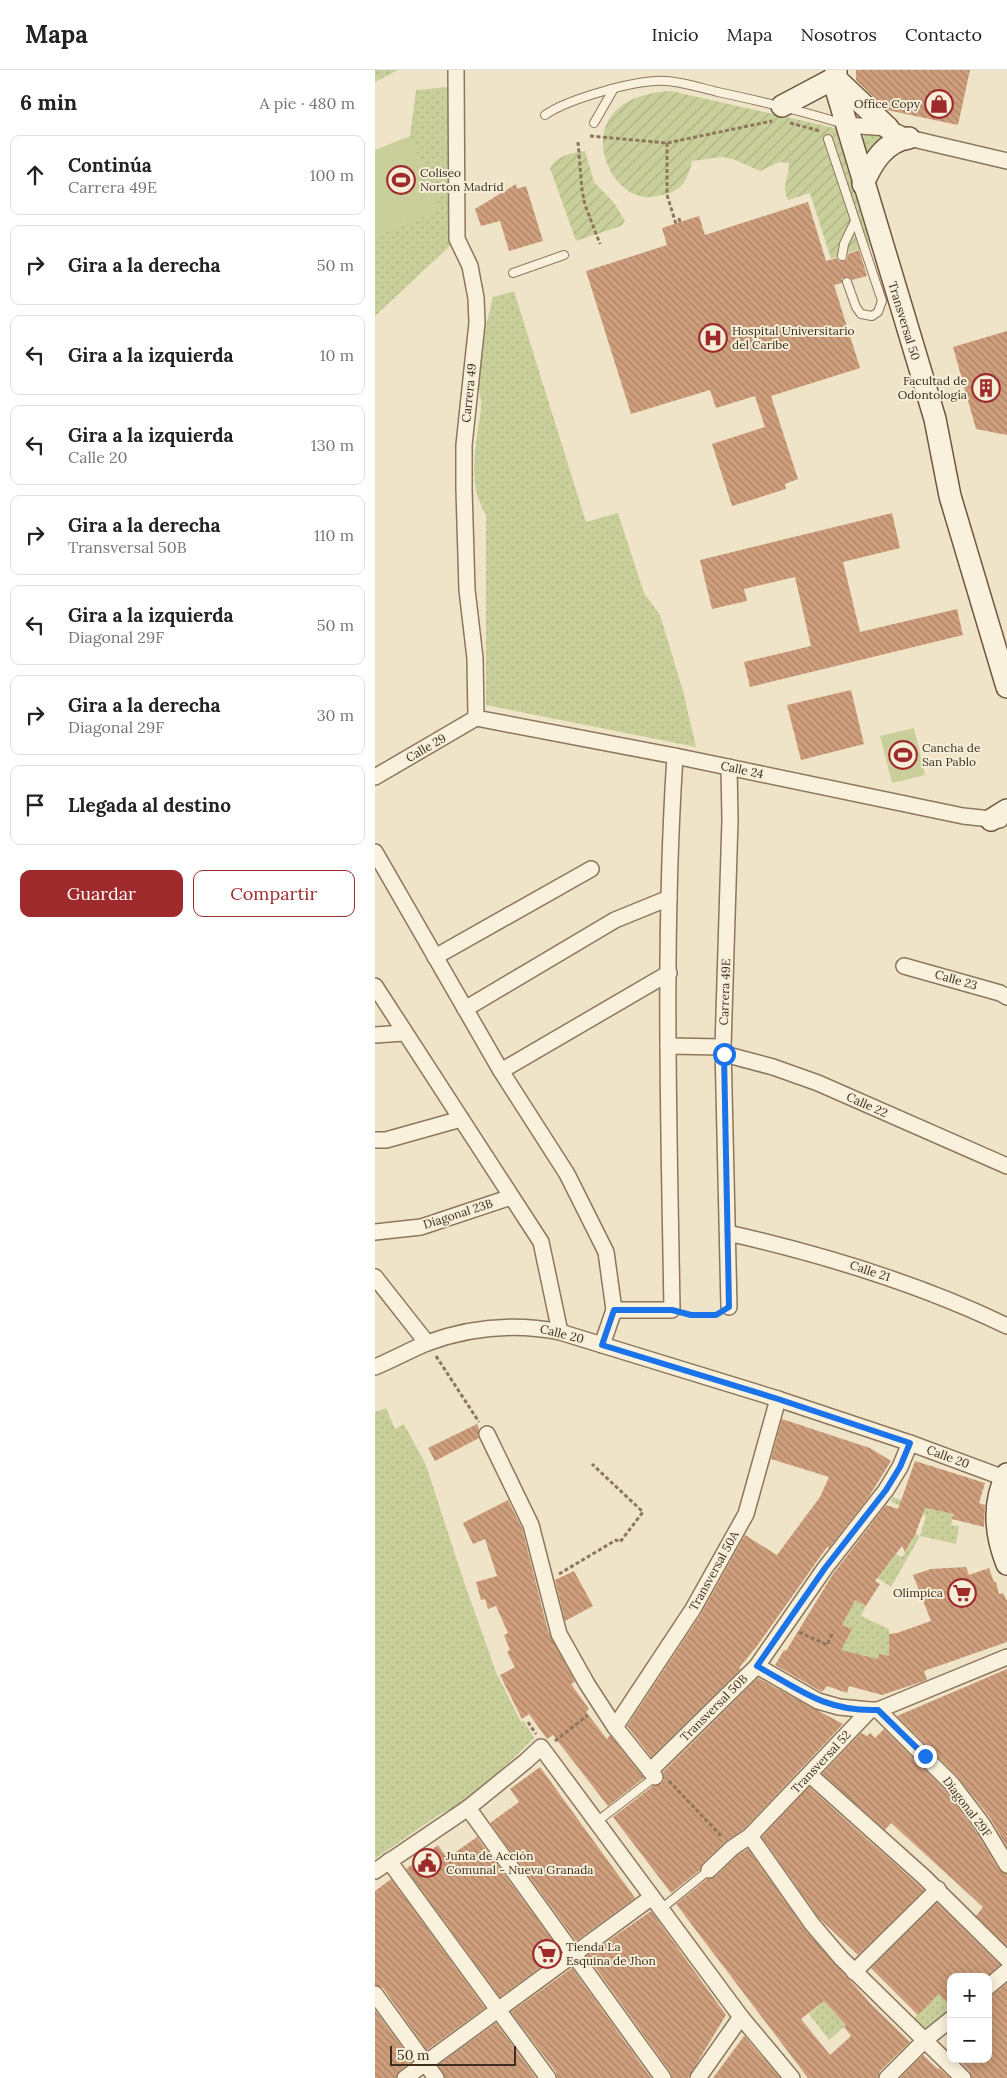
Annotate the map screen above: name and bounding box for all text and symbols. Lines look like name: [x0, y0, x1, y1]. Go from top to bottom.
text: Mapa: [25, 19, 88, 50]
text: Inicio: [652, 23, 699, 46]
text: Mapa: [727, 23, 772, 46]
text: Nosotros: [800, 23, 877, 46]
text: Contacto: [905, 23, 982, 46]
text: 6 min: [20, 89, 77, 116]
shop icon: Office Copy: [924, 89, 954, 119]
text: A pie · 480 m: [260, 93, 355, 113]
place label: Office Copy: [854, 96, 921, 111]
text: Continúa: [68, 153, 152, 177]
icon: ahead: [21, 161, 49, 189]
text: 100 m: [310, 165, 354, 185]
sports icon: Coliseo Norton Madrid: [386, 165, 416, 195]
place label: Coliseo Norton Madrid: [420, 165, 504, 194]
text: Carrera 49E: [68, 177, 157, 197]
icon: right: [21, 251, 49, 279]
text: Gira a la derecha: [68, 253, 221, 277]
text: 50 m: [317, 255, 354, 275]
street label: Transversal 50: [885, 280, 924, 362]
hospital icon: Hospital Universitario del Caribe: [698, 323, 728, 353]
place label: Hospital Universitario del Caribe: [732, 323, 855, 352]
icon: left: [21, 341, 49, 369]
text: Gira a la izquierda: [68, 343, 234, 367]
text: 10 m: [320, 345, 354, 365]
street label: Carrera 49: [458, 363, 479, 423]
place label: Facultad de Odontología: [898, 373, 967, 402]
building icon: Facultad de Odontología: [971, 373, 1001, 403]
text: Gira a la izquierda: [68, 423, 234, 447]
icon: left: [21, 431, 49, 459]
text: 130 m: [311, 435, 354, 455]
text: Calle 20: [68, 447, 128, 467]
text: Gira a la derecha: [68, 513, 221, 537]
icon: right: [21, 521, 49, 549]
text: 110 m: [314, 525, 354, 545]
text: Transversal 50B: [68, 537, 187, 557]
text: Gira a la izquierda: [68, 603, 234, 627]
icon: left: [21, 611, 49, 639]
text: 50 m: [317, 615, 354, 635]
text: Diagonal 29F: [68, 627, 164, 647]
text: Gira a la derecha: [68, 693, 221, 717]
icon: right: [21, 701, 49, 729]
text: 30 m: [317, 705, 354, 725]
text: Diagonal 29F: [68, 717, 164, 737]
street label: Calle 29: [403, 730, 449, 765]
sports icon: Cancha de San Pablo: [888, 740, 918, 770]
place label: Cancha de San Pablo: [922, 740, 981, 769]
street label: Calle 24: [719, 758, 765, 781]
icon: arrive: [21, 791, 49, 819]
text: Llegada al destino: [68, 793, 231, 817]
button: Guardar: [20, 870, 183, 917]
button: Compartir: [193, 870, 355, 917]
street label: Carrera 49E: [716, 958, 733, 1026]
street label: Calle 23: [933, 966, 980, 993]
route start: [713, 1043, 736, 1066]
street label: Calle 22: [844, 1089, 890, 1120]
street label: Diagonal 23B: [421, 1195, 495, 1232]
street label: Calle 21: [848, 1257, 892, 1284]
street label: Calle 20: [539, 1321, 586, 1346]
street label: Calle 20: [925, 1442, 972, 1471]
street label: Transversal 50A: [685, 1528, 742, 1613]
supermarket icon: Olímpica: [947, 1578, 977, 1608]
place label: Olímpica: [893, 1585, 943, 1600]
street label: Transversal 50B: [677, 1671, 750, 1744]
street label: Transversal 52: [788, 1727, 854, 1796]
route end: [914, 1745, 937, 1768]
street label: Diagonal 29F: [940, 1773, 995, 1840]
public building icon: Junta de Acción Comunal - Nueva Granada: [412, 1848, 442, 1878]
place label: Junta de Acción Comunal - Nueva Granada: [445, 1848, 594, 1877]
supermarket icon: Tienda La Esquina de Jhon: [532, 1939, 562, 1969]
place label: Tienda La Esquina de Jhon: [566, 1939, 656, 1968]
map controls: [947, 1973, 992, 2063]
button: +: [947, 1973, 992, 2018]
button: −: [947, 2018, 992, 2063]
scale bar: [390, 2043, 516, 2066]
text: 50 m: [397, 2046, 430, 2064]

